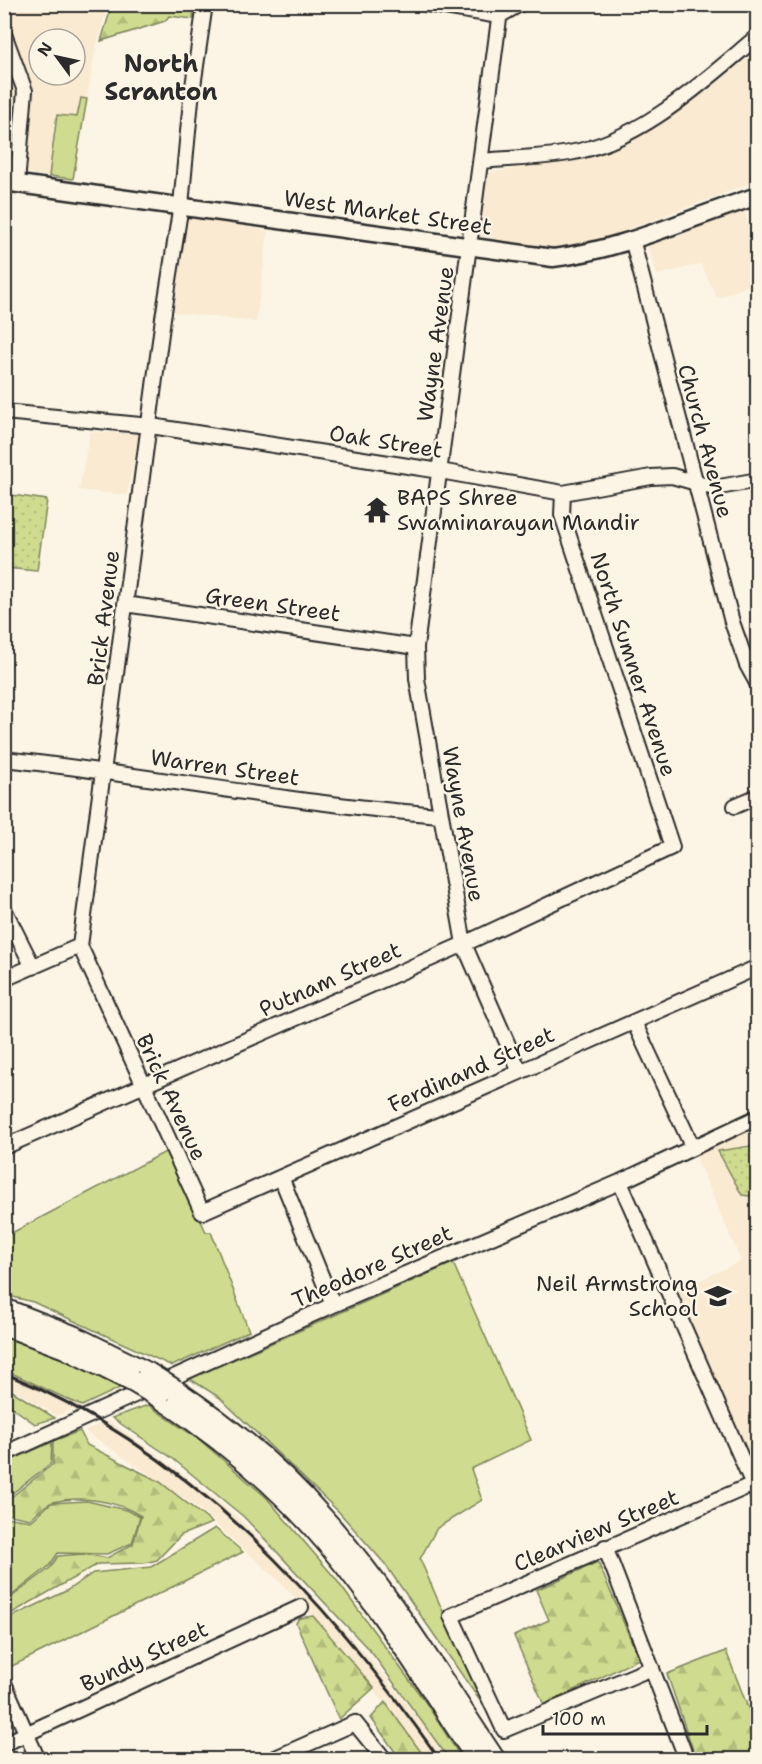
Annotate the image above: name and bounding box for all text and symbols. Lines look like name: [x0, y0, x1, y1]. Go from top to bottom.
north arrow: [27, 27, 87, 87]
text: N: [33, 38, 57, 60]
district label: North Scranton: [105, 48, 217, 108]
street label: West Market Street: [282, 184, 494, 241]
street label: Wayne Avenue: [410, 264, 461, 424]
street label: Church Avenue: [671, 361, 740, 521]
street label: Oak Street: [327, 418, 445, 465]
place label: BAPS Shree Swaminarayan Mandir: [397, 483, 640, 537]
temple icon: BAPS Shree Swaminarayan Mandir: [362, 495, 392, 525]
street label: Brick Avenue: [81, 548, 126, 688]
street label: North Sumner Avenue: [584, 548, 683, 780]
street label: Green Street: [204, 581, 342, 628]
street label: Warren Street: [148, 743, 301, 792]
street label: Wayne Avenue: [436, 744, 491, 904]
street label: Putnam Street: [255, 935, 406, 1024]
street label: Ferdinand Street: [383, 1020, 559, 1119]
street label: Brick Avenue: [129, 1029, 214, 1165]
street label: Theodore Street: [288, 1218, 457, 1315]
place label: Neil Armstrong School: [536, 1269, 698, 1323]
school or university icon: Neil Armstrong School: [703, 1281, 733, 1311]
street label: Clearview Street: [509, 1483, 683, 1578]
street label: Bundy Street: [76, 1614, 213, 1699]
scale bar: [543, 1698, 706, 1736]
text: 100 m: [552, 1707, 606, 1731]

